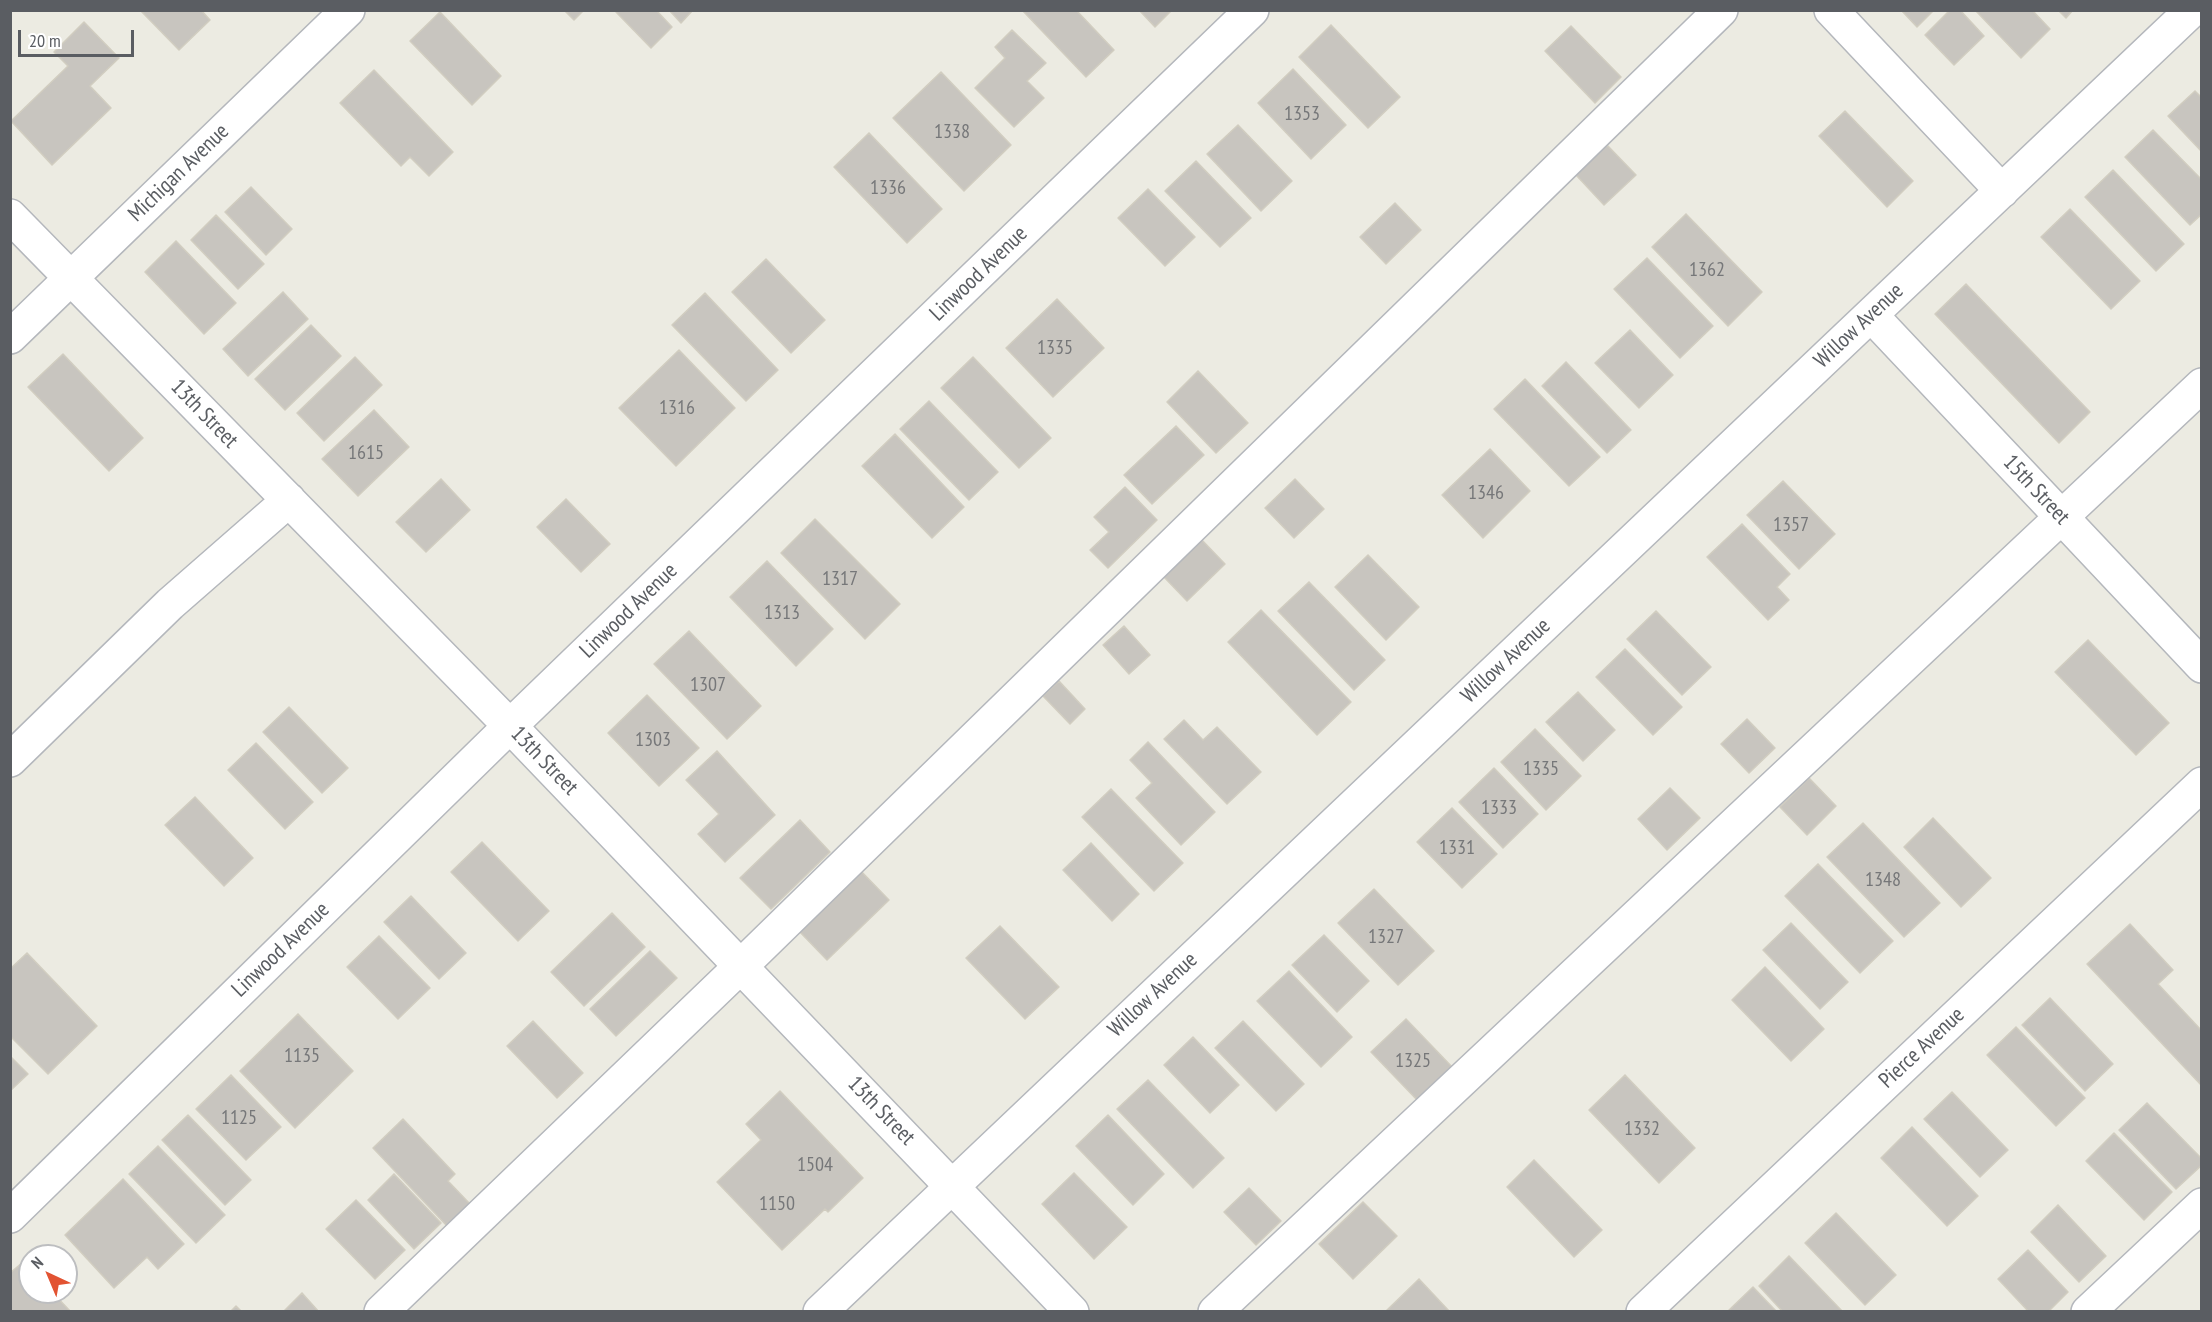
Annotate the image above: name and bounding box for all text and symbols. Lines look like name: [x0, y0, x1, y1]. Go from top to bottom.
scale bar: [21, 18, 136, 56]
text: 20 m: [29, 29, 61, 52]
house number: 1353: [1284, 102, 1320, 126]
street label: Michigan Avenue: [123, 119, 235, 227]
house number: 1338: [934, 120, 970, 144]
house number: 1336: [870, 176, 906, 200]
street label: Linwood Avenue: [925, 221, 1033, 327]
house number: 1362: [1689, 258, 1725, 282]
street label: Willow Avenue: [1809, 278, 1909, 374]
house number: 1335: [1037, 336, 1073, 360]
street label: 13th Street: [165, 374, 243, 454]
house number: 1316: [659, 396, 695, 420]
house number: 1615: [348, 441, 384, 465]
street label: 15th Street: [1997, 450, 2075, 530]
house number: 1346: [1468, 481, 1504, 505]
house number: 1357: [1773, 513, 1809, 537]
street label: Linwood Avenue: [575, 558, 683, 664]
house number: 1317: [822, 567, 858, 591]
house number: 1313: [764, 601, 800, 625]
street label: Willow Avenue: [1456, 613, 1556, 709]
house number: 1307: [690, 673, 726, 697]
street label: 13th Street: [505, 721, 583, 801]
house number: 1303: [635, 728, 671, 752]
house number: 1335: [1523, 757, 1559, 781]
house number: 1333: [1481, 796, 1517, 820]
house number: 1331: [1439, 836, 1475, 860]
house number: 1348: [1865, 868, 1901, 892]
street label: Linwood Avenue: [227, 897, 335, 1003]
house number: 1327: [1368, 925, 1404, 949]
street label: Willow Avenue: [1103, 947, 1203, 1043]
street label: Pierce Avenue: [1874, 1002, 1970, 1094]
house number: 1135: [284, 1044, 320, 1068]
house number: 1325: [1395, 1049, 1431, 1073]
street label: 13th Street: [842, 1071, 920, 1151]
house number: 1125: [221, 1106, 257, 1130]
house number: 1332: [1624, 1117, 1660, 1141]
house number: 1504: [797, 1153, 833, 1177]
house number: 1150: [759, 1192, 795, 1216]
north arrow: [18, 1244, 78, 1304]
text: N: [27, 1252, 47, 1273]

